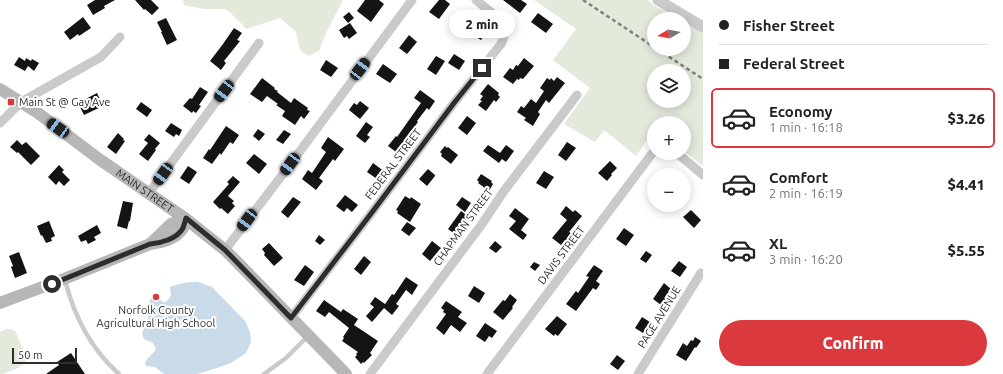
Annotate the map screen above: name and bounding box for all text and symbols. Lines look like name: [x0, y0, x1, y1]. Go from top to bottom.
callout: 2 min: [449, 10, 515, 38]
north arrow: [647, 12, 691, 56]
map controls: [647, 12, 691, 212]
text: 2 min: [465, 17, 499, 31]
text: Fisher Street: [743, 17, 835, 34]
text: Federal Street: [743, 55, 845, 72]
car: [348, 56, 372, 82]
route end: [473, 59, 491, 77]
button: layers: [647, 64, 691, 108]
car: [212, 78, 236, 104]
place label: Main St @ Gay Ave: [19, 96, 110, 108]
marker: Main St @ Gay Ave: [6, 97, 16, 107]
icon: car: [721, 100, 757, 136]
text: Economy: [769, 103, 833, 120]
text: $3.26: [947, 110, 985, 127]
car: [45, 116, 71, 140]
button: +: [647, 116, 691, 160]
text: 1 min · 16:18: [769, 120, 843, 134]
street label: FEDERAL STREET: [362, 126, 424, 202]
car: [278, 151, 302, 177]
car: [151, 161, 175, 187]
icon: car: [721, 166, 757, 202]
street label: MAIN STREET: [114, 167, 176, 215]
button: −: [647, 168, 691, 212]
text: Comfort: [769, 169, 828, 186]
text: $4.41: [947, 176, 985, 193]
street label: CHAPMAN STREET: [431, 186, 495, 268]
text: 2 min · 16:19: [769, 186, 843, 200]
car: [235, 207, 259, 233]
street label: DAVIS STREET: [535, 224, 587, 286]
icon: car: [721, 232, 757, 268]
text: XL: [769, 235, 787, 252]
text: $5.55: [947, 242, 985, 259]
text: 3 min · 16:20: [769, 252, 843, 266]
route start: [43, 275, 61, 293]
street label: PAGE AVENUE: [635, 284, 683, 350]
marker: Norfolk County Agricultural High School: [151, 292, 161, 302]
place label: Norfolk County Agricultural High School: [97, 304, 216, 329]
button: Confirm: [719, 320, 987, 366]
scale bar: [12, 346, 77, 365]
text: 50 m: [18, 349, 42, 361]

